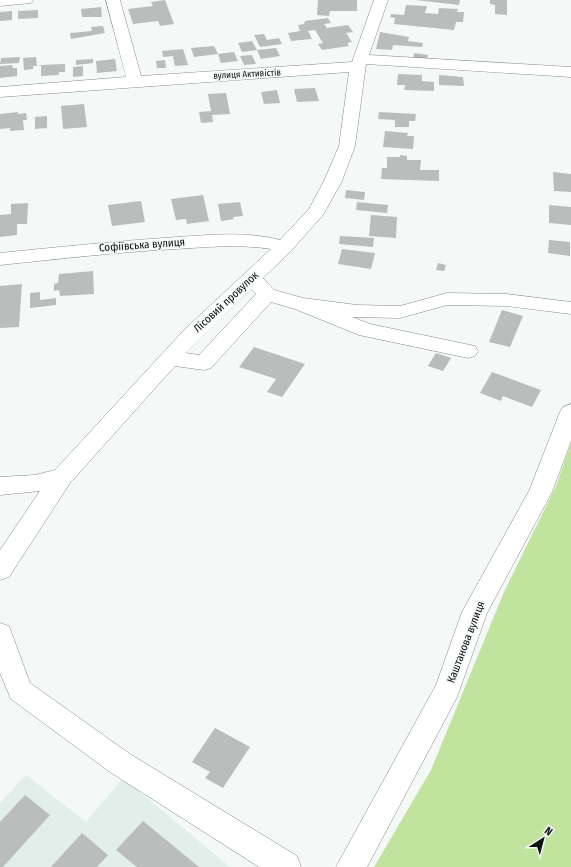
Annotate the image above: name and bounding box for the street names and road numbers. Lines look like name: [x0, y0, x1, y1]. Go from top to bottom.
street label: вулиця Активістів: [213, 67, 282, 81]
street label: Софіївська вулиця: [99, 236, 185, 254]
street label: Лісовий провулок: [191, 268, 262, 335]
street label: Каштанова вулиця: [444, 599, 488, 685]

